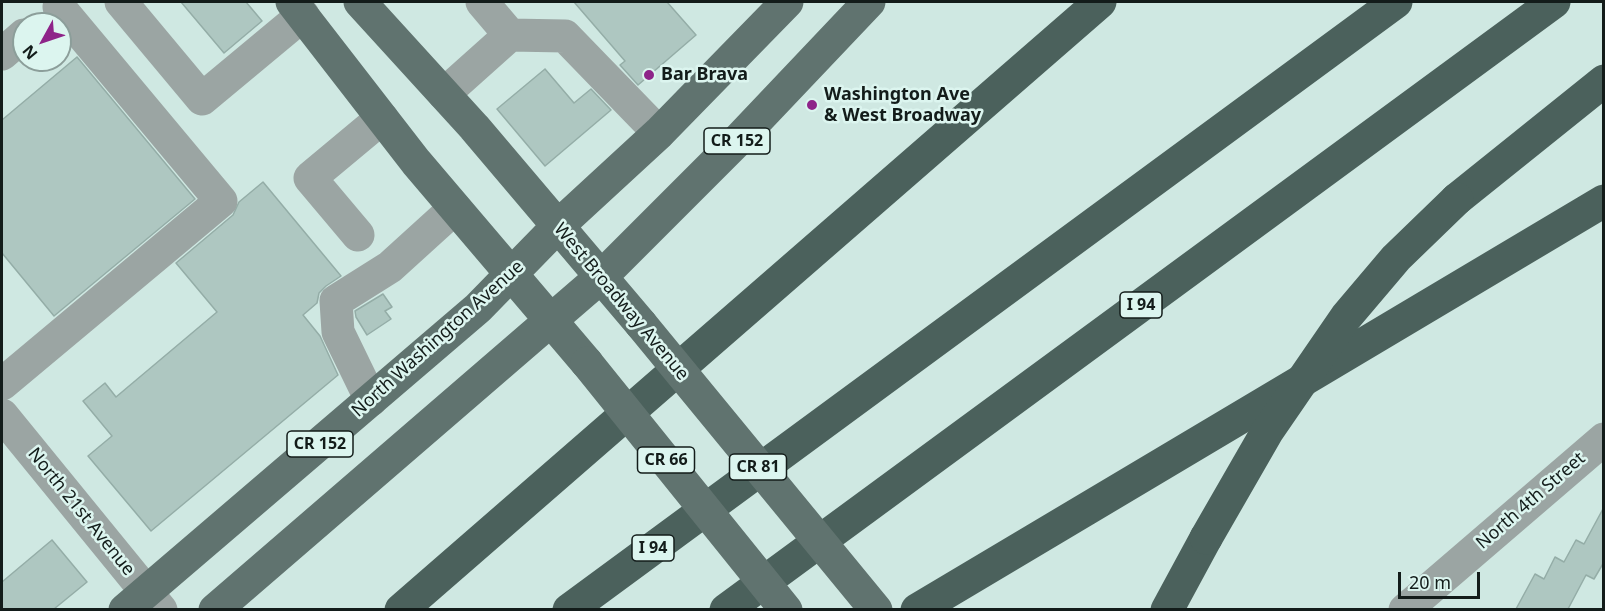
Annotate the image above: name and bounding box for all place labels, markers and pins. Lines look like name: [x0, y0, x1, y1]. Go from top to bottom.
place label: Bar Brava: [661, 64, 748, 86]
marker: Bar Brava: [642, 68, 656, 82]
place label: Washington Ave & West Broadway: [824, 84, 981, 127]
marker: Washington Ave & West Broadway: [805, 98, 819, 112]

